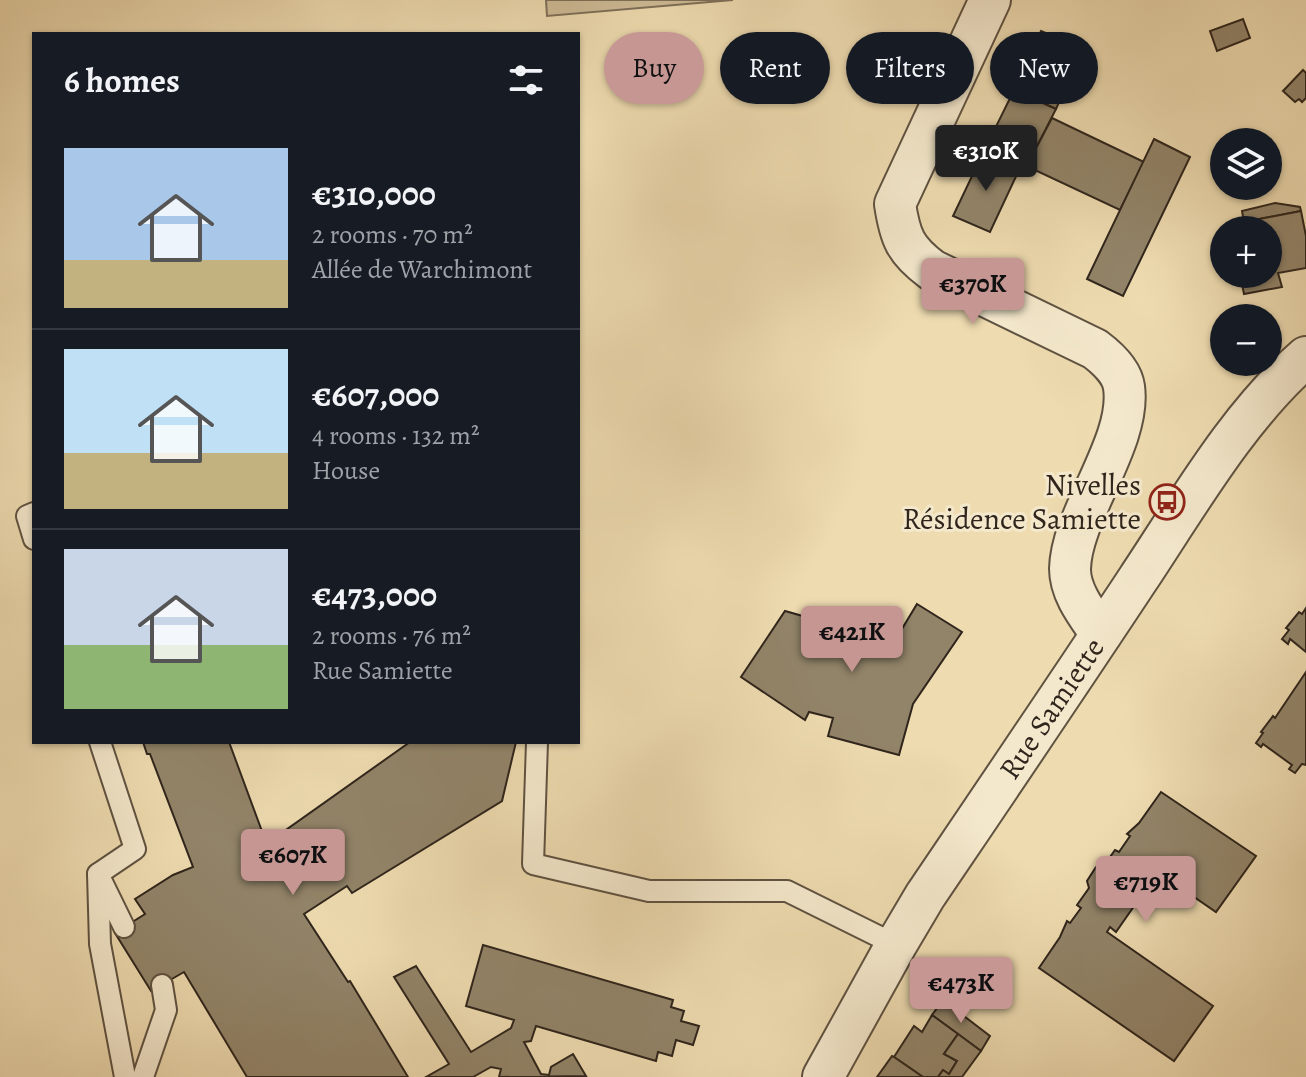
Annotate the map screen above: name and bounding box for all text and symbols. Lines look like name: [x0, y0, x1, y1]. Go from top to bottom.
chip: Buy: [604, 32, 704, 104]
chip: Rent: [720, 32, 830, 104]
chip: Filters: [846, 32, 974, 104]
chip: New: [990, 32, 1098, 104]
text: 6 homes: [64, 57, 180, 104]
icon: filters: [504, 58, 548, 102]
pin: €310K: [930, 125, 1042, 193]
map controls: [1210, 128, 1282, 376]
button: layers: [1210, 128, 1282, 200]
text: €310K: [953, 133, 1019, 168]
text: €310,000: [312, 170, 436, 217]
icon: home: [128, 180, 224, 276]
button: +: [1210, 216, 1282, 288]
text: 2 rooms · 70 m²: [312, 217, 473, 252]
text: Allée de Warchimont: [312, 252, 532, 287]
pin: €370K: [917, 258, 1029, 326]
text: €370K: [939, 266, 1007, 301]
button: −: [1210, 304, 1282, 376]
text: €607,000: [312, 371, 439, 418]
icon: home: [128, 381, 224, 477]
text: 4 rooms · 132 m²: [312, 418, 479, 453]
text: House: [312, 453, 380, 488]
place label: Nivelles Résidence Samiette: [903, 465, 1141, 539]
bus stop icon: Nivelles Résidence Samiette: [1148, 483, 1186, 521]
text: €473,000: [312, 571, 437, 618]
icon: home: [128, 581, 224, 677]
pin: €421K: [796, 606, 908, 674]
text: €421K: [819, 614, 885, 649]
text: 2 rooms · 76 m²: [312, 618, 471, 653]
street label: Rue Samiette: [990, 630, 1114, 787]
text: Rue Samiette: [312, 653, 453, 688]
pin: €607K: [237, 829, 349, 897]
text: €607K: [259, 837, 327, 872]
pin: €719K: [1090, 856, 1202, 924]
text: €719K: [1114, 864, 1178, 899]
pin: €473K: [905, 957, 1017, 1025]
text: €473K: [928, 965, 994, 1000]

